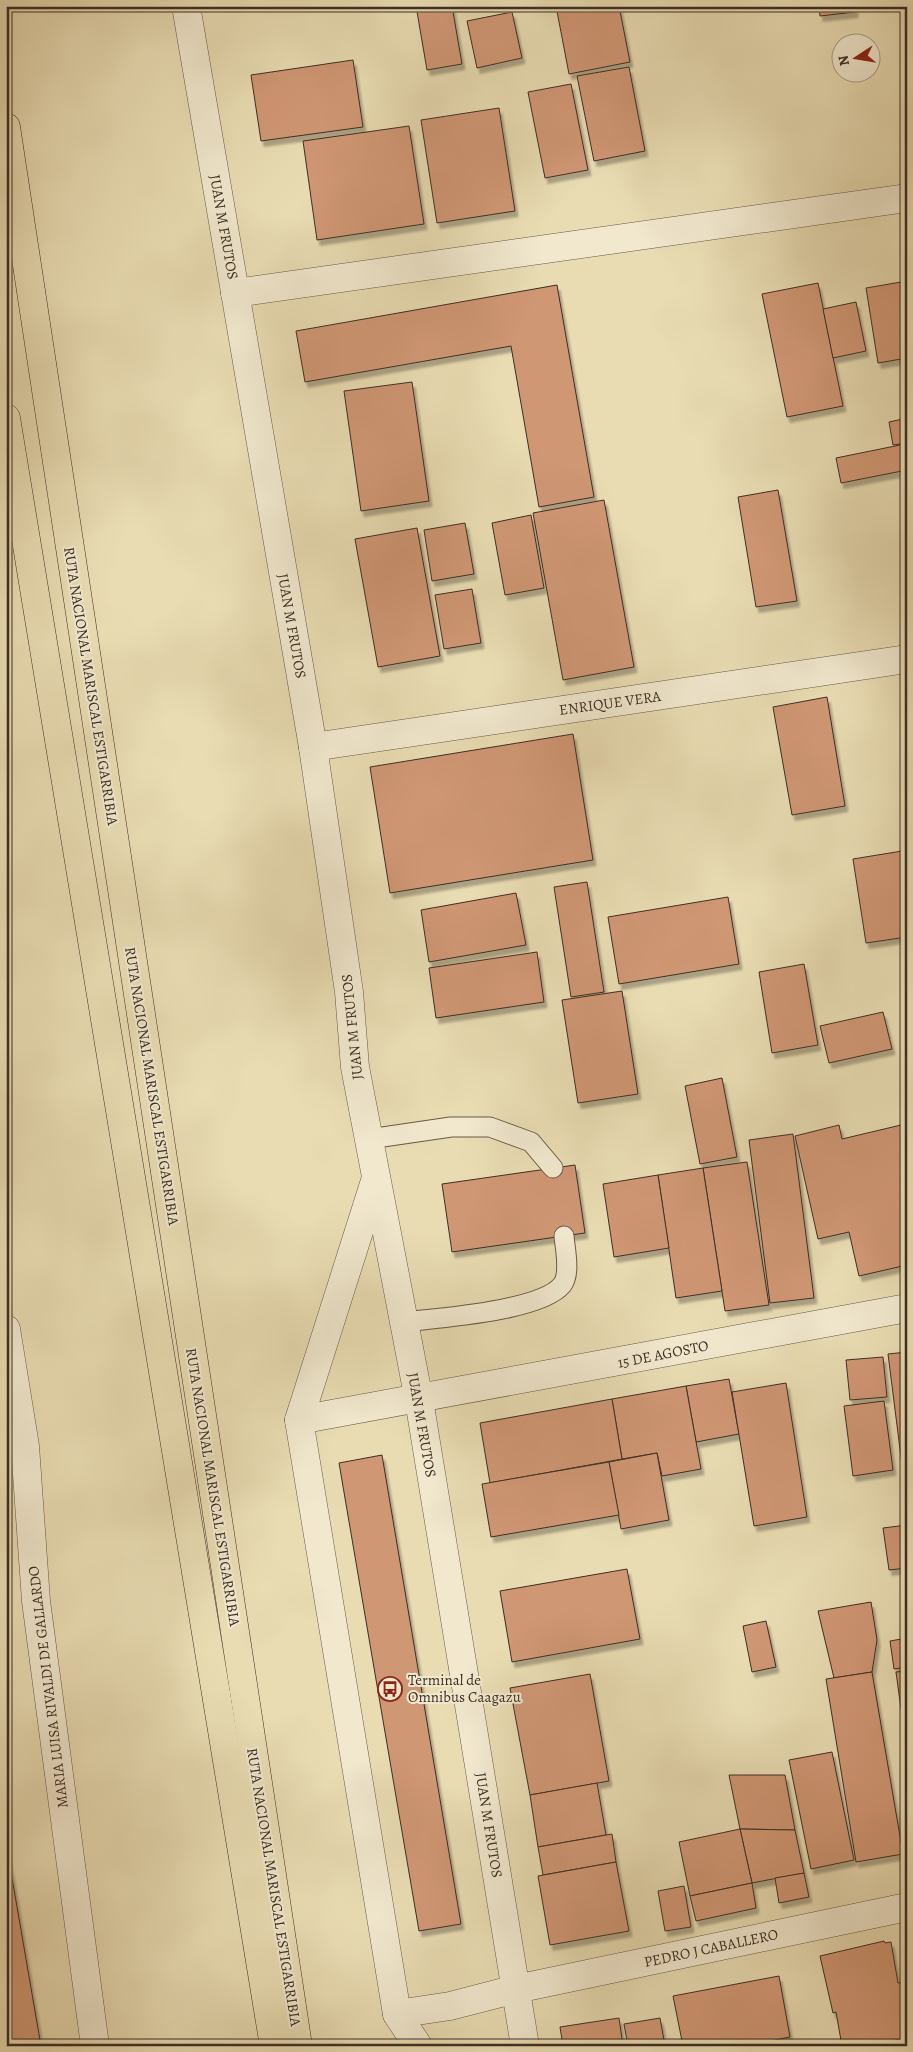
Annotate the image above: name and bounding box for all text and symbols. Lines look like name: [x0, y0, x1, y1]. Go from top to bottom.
north arrow: [830, 32, 880, 82]
text: N: [833, 54, 854, 68]
street label: JUAN M FRUTOS: [205, 173, 243, 281]
street label: RUTA NACIONAL MARISCAL ESTIGARRIBIA: [59, 545, 123, 827]
street label: JUAN M FRUTOS: [273, 572, 311, 680]
street label: ENRIQUE VERA: [558, 686, 662, 720]
street label: RUTA NACIONAL MARISCAL ESTIGARRIBIA: [120, 945, 184, 1227]
street label: JUAN M FRUTOS: [337, 973, 367, 1081]
street label: 15 DE AGOSTO: [616, 1335, 710, 1373]
street label: RUTA NACIONAL MARISCAL ESTIGARRIBIA: [181, 1346, 245, 1628]
street label: JUAN M FRUTOS: [403, 1371, 441, 1479]
street label: MARIA LUISA RIVALDI DE GALLARDO: [23, 1565, 73, 1809]
place label: Terminal de Omnibus Caagazu: [408, 1670, 522, 1707]
bus stop icon: Terminal de Omnibus Caagazu: [377, 1676, 403, 1702]
street label: RUTA NACIONAL MARISCAL ESTIGARRIBIA: [242, 1746, 306, 2028]
street label: JUAN M FRUTOS: [471, 1771, 507, 1879]
street label: PEDRO J CABALLERO: [642, 1924, 780, 1972]

